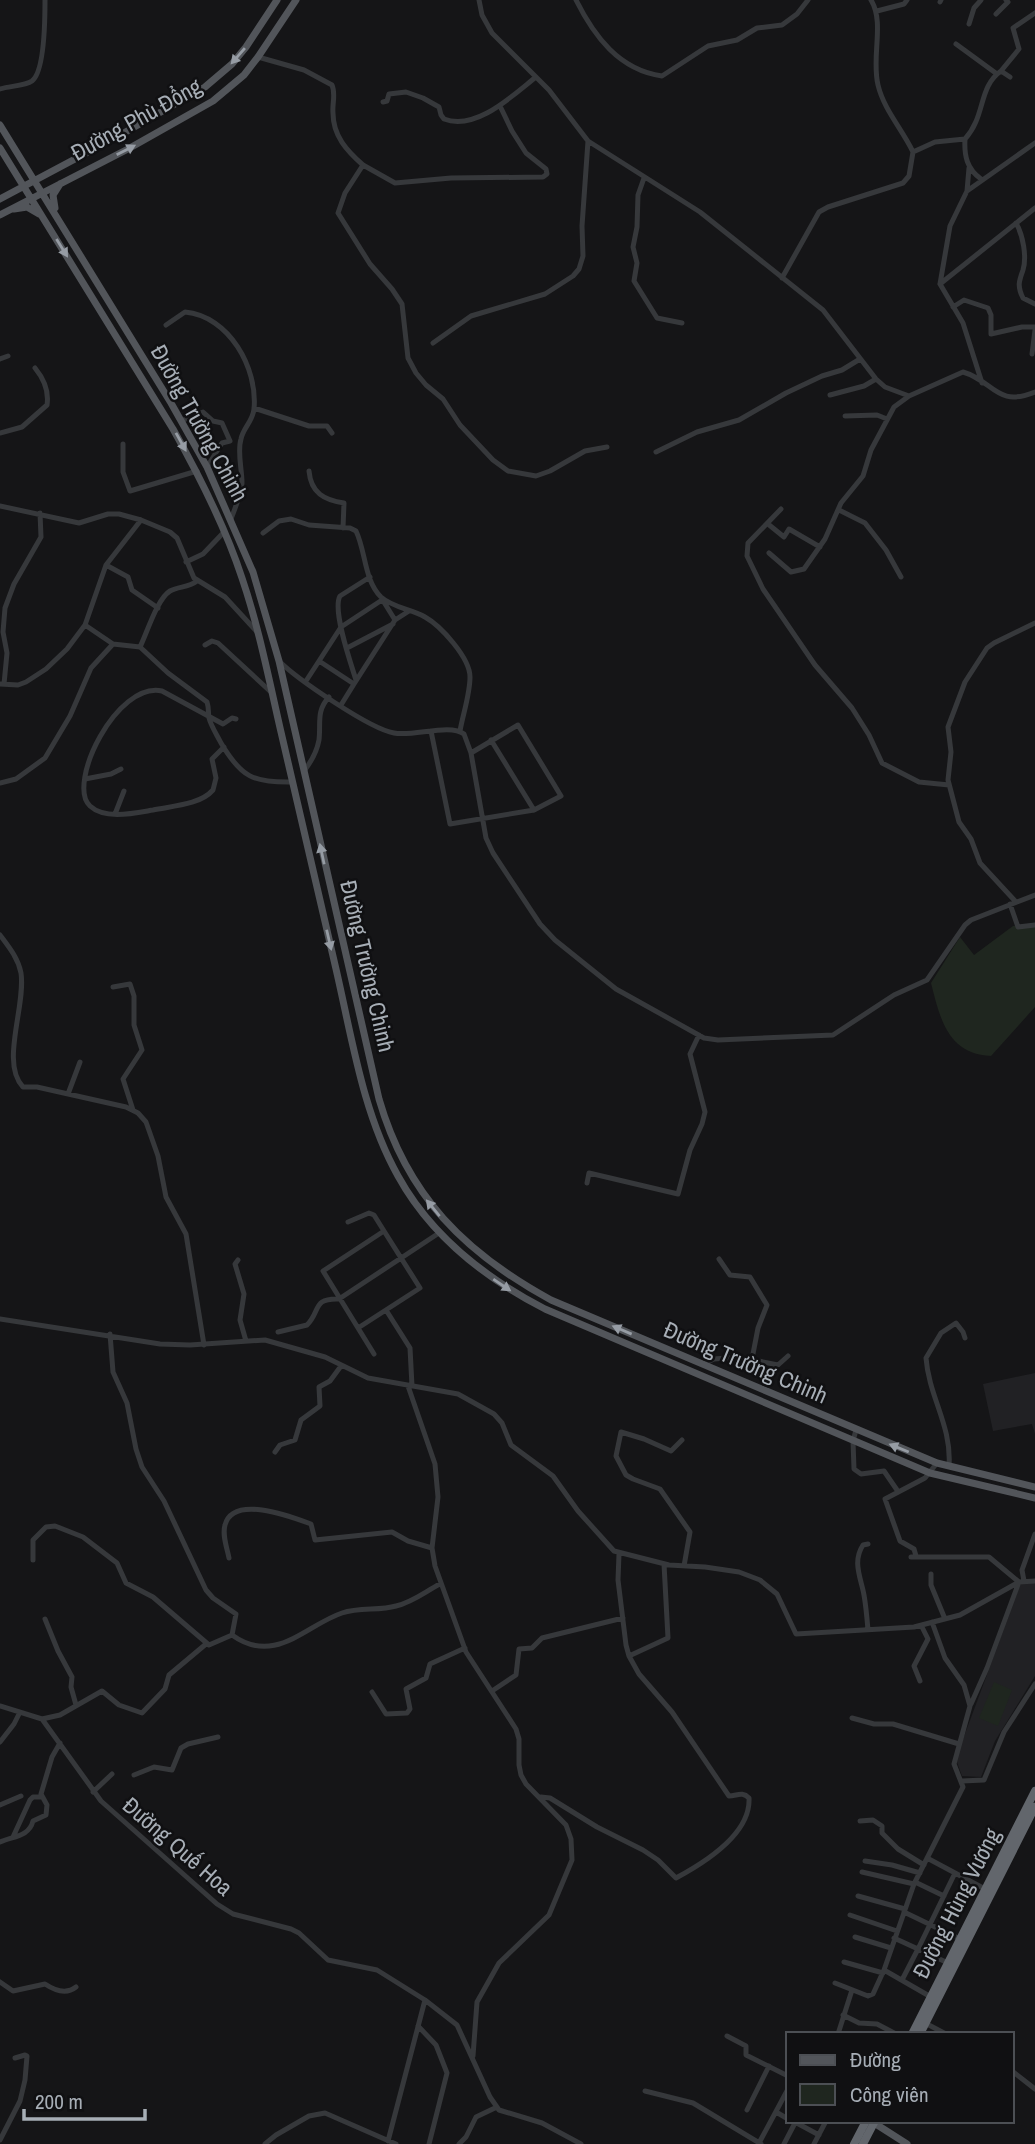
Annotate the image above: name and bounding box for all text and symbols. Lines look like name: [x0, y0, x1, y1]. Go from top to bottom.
one-way arrow: [230, 47, 246, 65]
street label: Đường Phù Đổng: [65, 70, 207, 168]
one-way arrow: [116, 144, 136, 156]
one-way arrow: [55, 239, 68, 258]
street label: Đường Trường Chinh: [144, 339, 256, 507]
one-way arrow: [175, 432, 187, 452]
one-way arrow: [317, 843, 328, 865]
street label: Đường Trường Chinh: [333, 877, 403, 1055]
one-way arrow: [324, 929, 335, 951]
one-way arrow: [427, 1199, 441, 1217]
one-way arrow: [493, 1278, 511, 1292]
street label: Đường Trường Chinh: [659, 1314, 833, 1410]
one-way arrow: [611, 1325, 632, 1336]
one-way arrow: [888, 1442, 909, 1453]
street label: Đường Quế Hoa: [116, 1790, 240, 1903]
street label: Đường Hùng Vương: [905, 1822, 1007, 1984]
legend: [786, 2032, 1014, 2123]
text: Đường: [850, 2045, 901, 2074]
scale bar: [24, 2078, 145, 2122]
text: Công viên: [850, 2080, 929, 2109]
text: 200 m: [35, 2087, 83, 2116]

